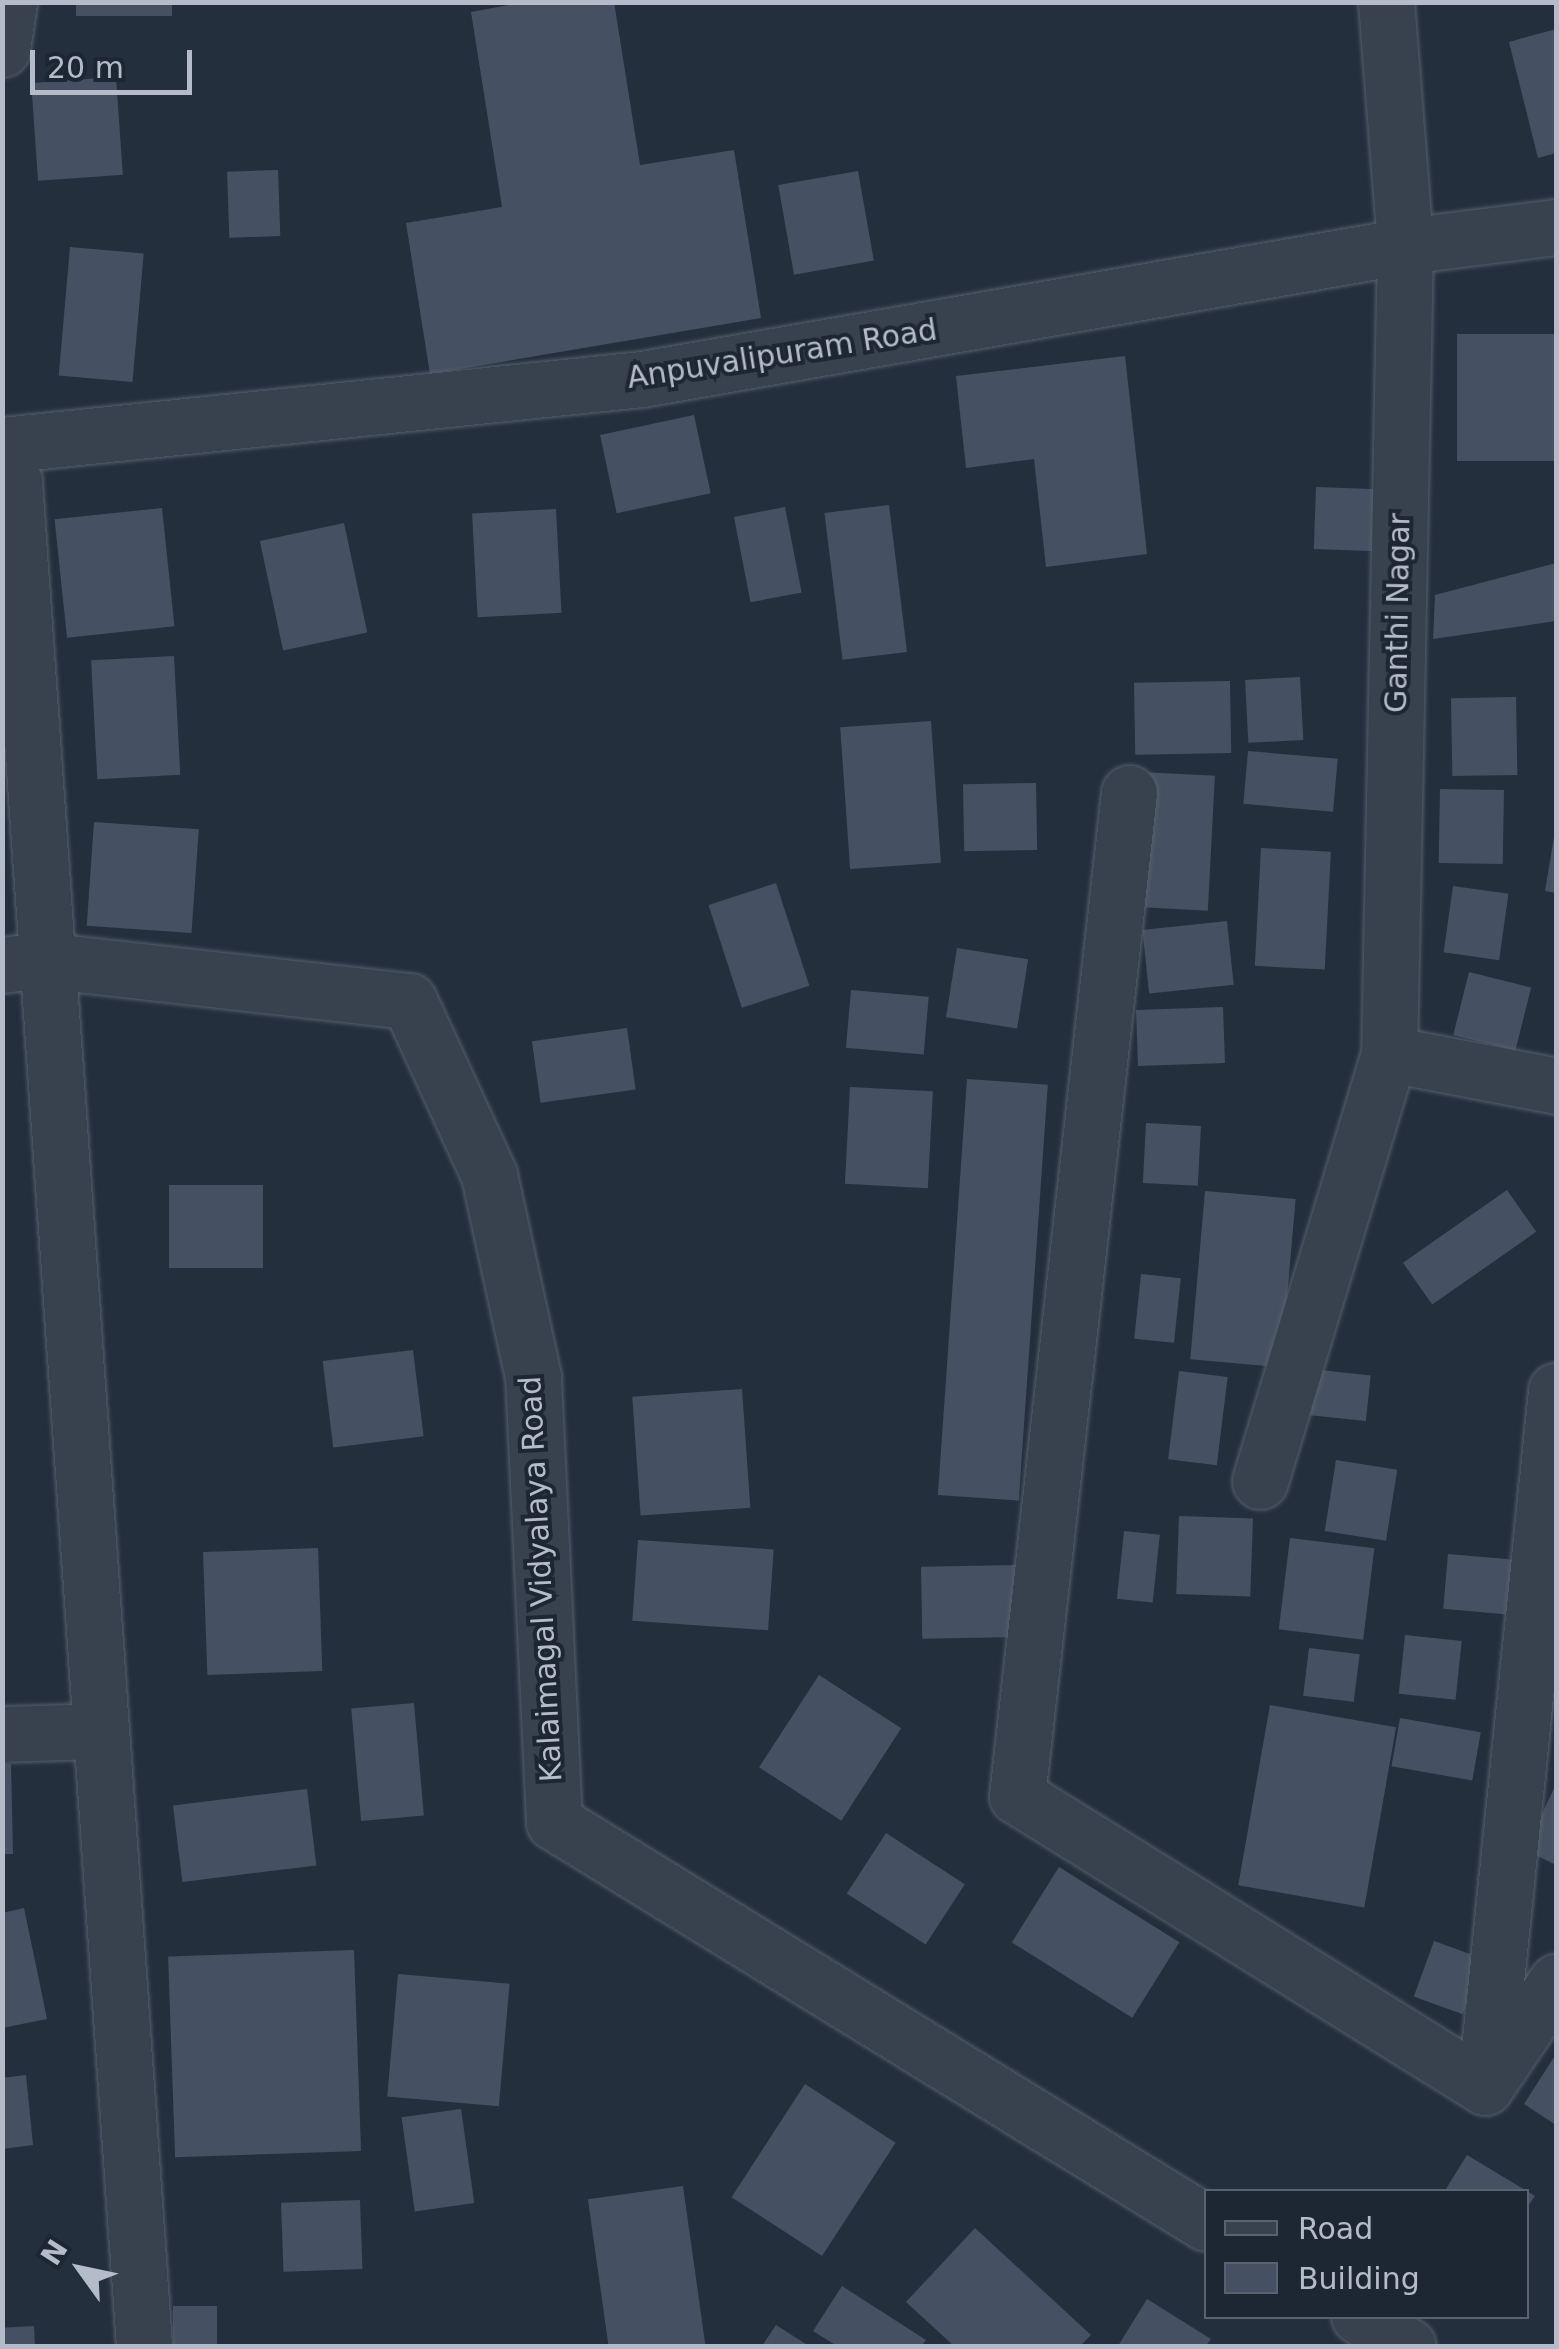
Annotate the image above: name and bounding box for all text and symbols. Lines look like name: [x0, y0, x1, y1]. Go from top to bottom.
scale bar: [35, 30, 198, 92]
text: 20 m: [47, 50, 124, 85]
street label: Anpuvalipuram Road: [625, 312, 939, 396]
street label: Ganthi Nagar: [1378, 513, 1418, 713]
street label: Kalaimagal Vidyalaya Road: [512, 1375, 570, 1783]
legend: [1204, 2189, 1529, 2319]
text: Road: [1298, 2211, 1373, 2246]
north arrow: [30, 2219, 130, 2319]
text: N: [34, 2234, 75, 2271]
text: Building: [1298, 2261, 1420, 2296]

